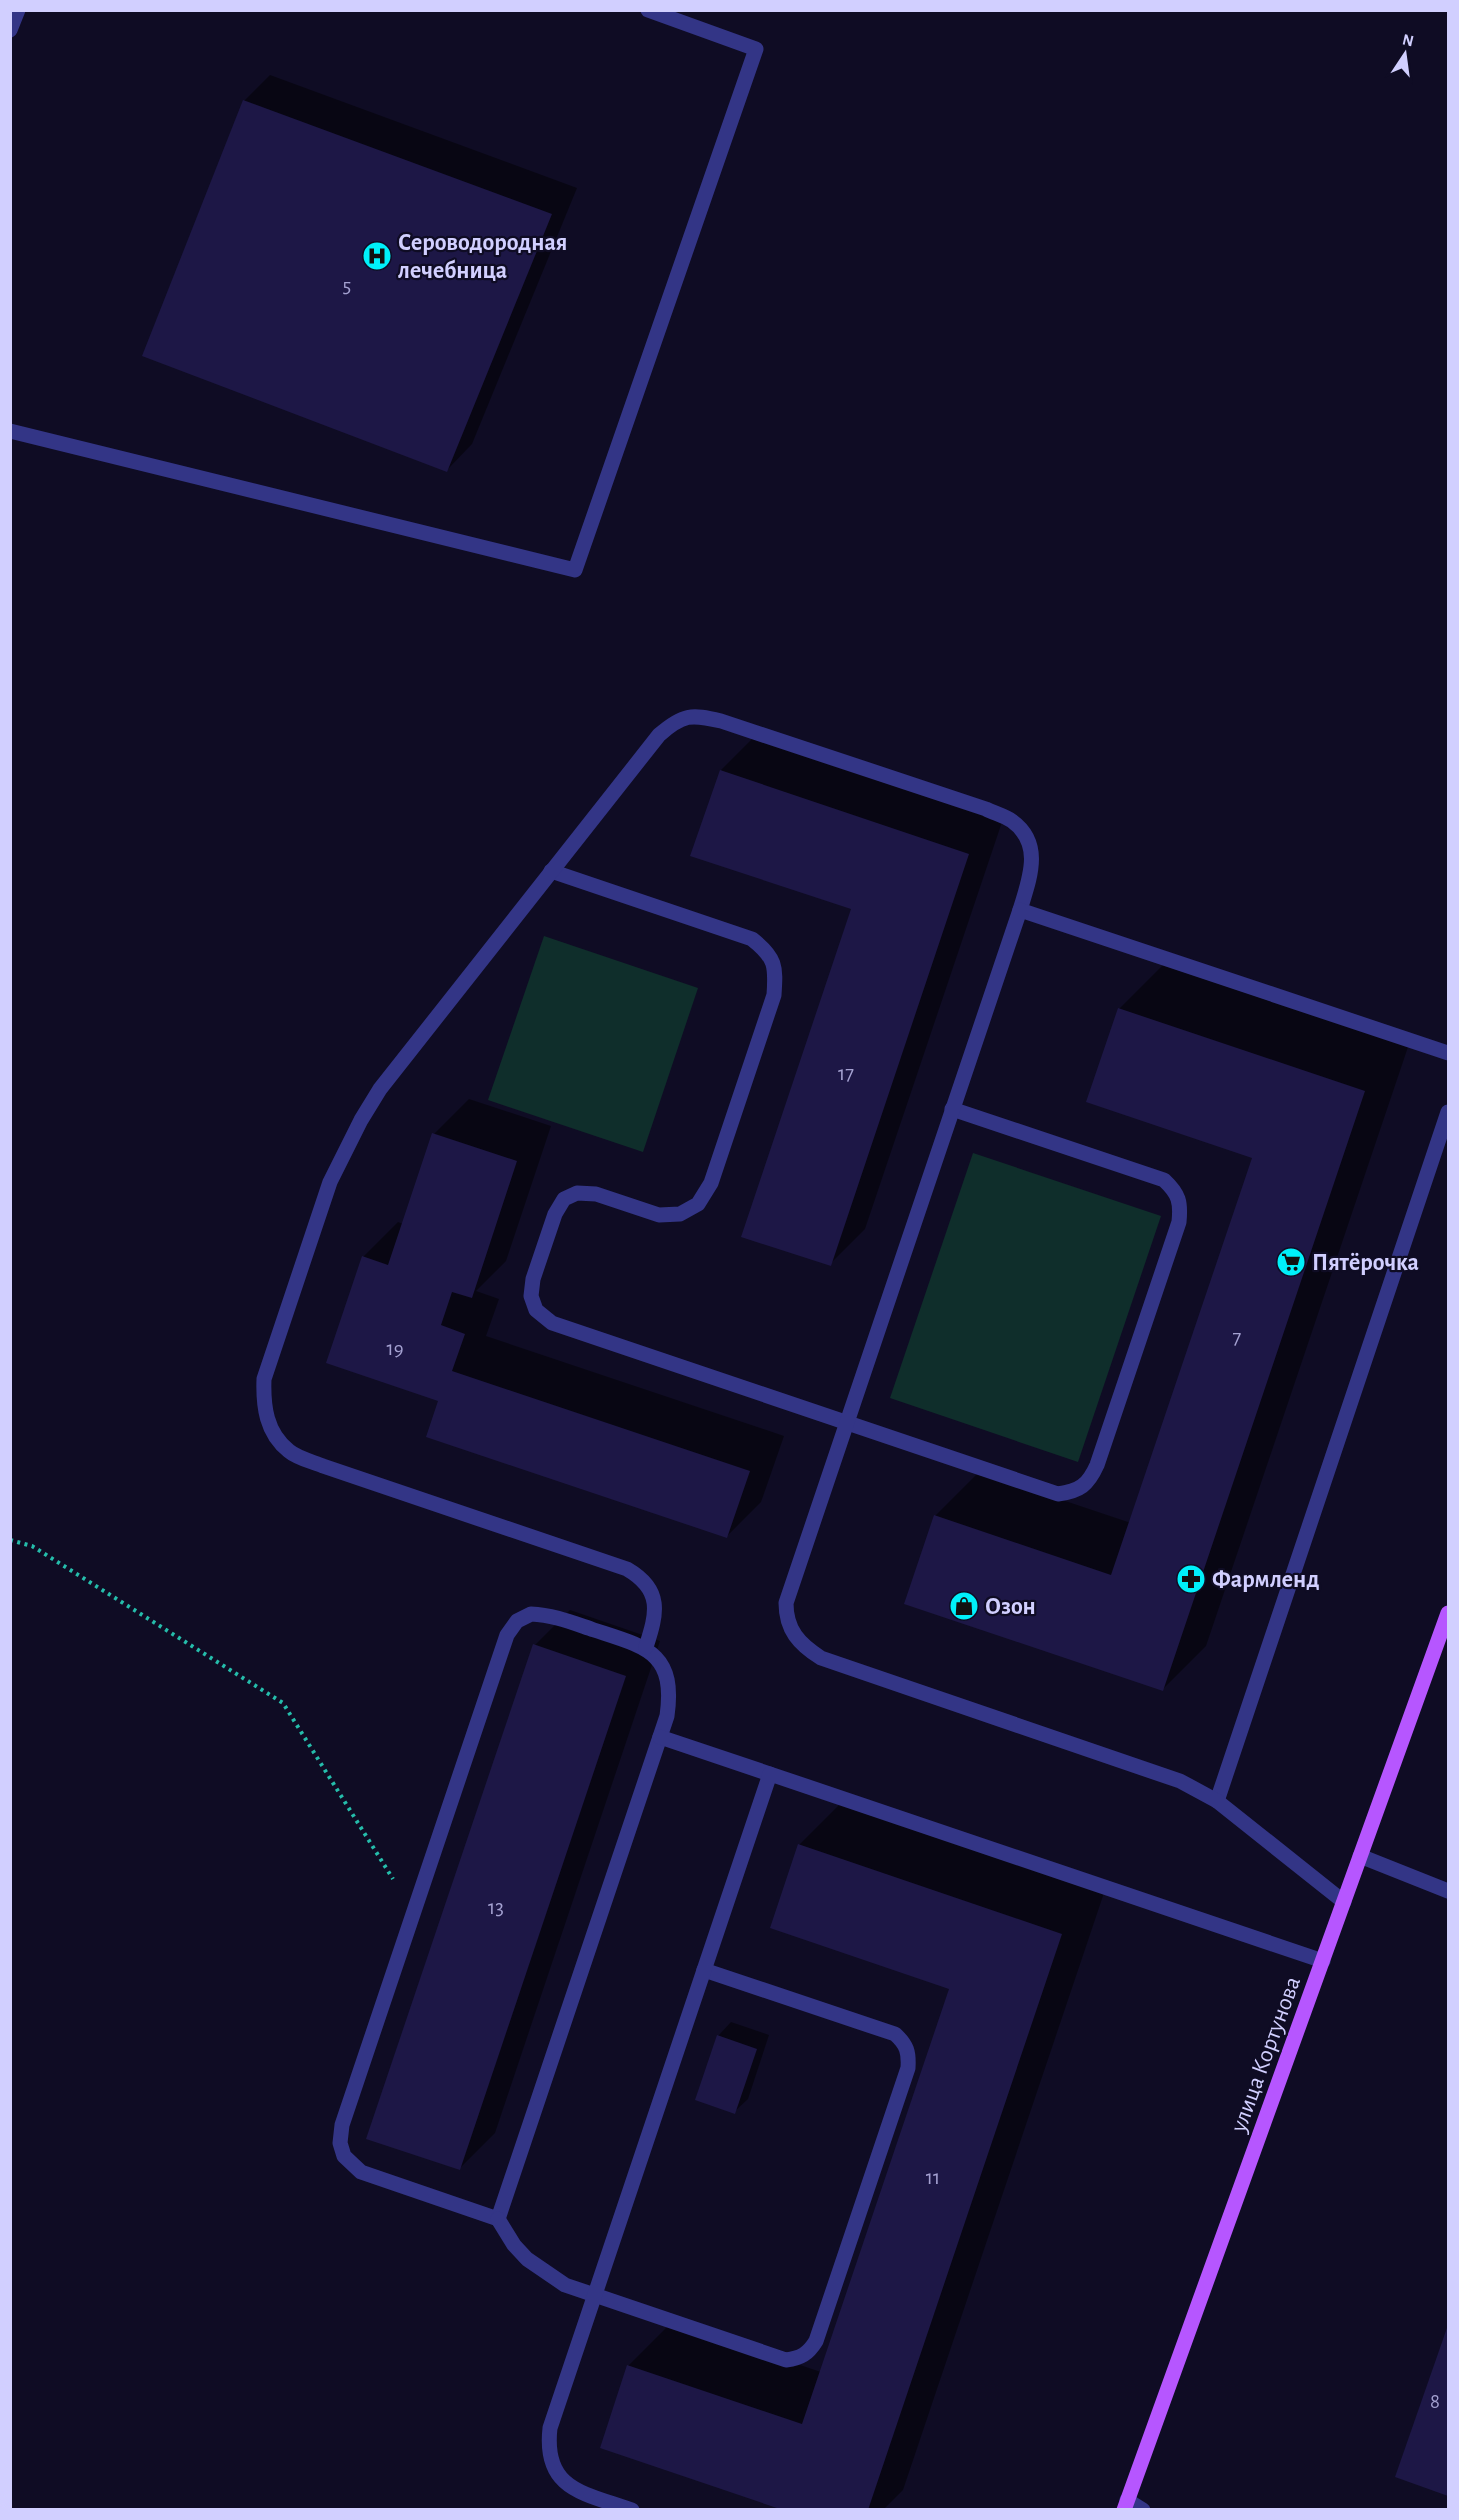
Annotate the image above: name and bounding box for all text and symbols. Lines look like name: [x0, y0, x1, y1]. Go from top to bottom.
north arrow: [1375, 24, 1435, 84]
text: N: [1401, 31, 1415, 49]
place label: Сероводородная лечебница: [398, 231, 567, 283]
hospital icon: Сероводородная лечебница: [361, 240, 393, 272]
house number: 5: [343, 275, 351, 296]
house number: 17: [838, 1063, 854, 1084]
supermarket icon: Пятёрочка: [1275, 1246, 1307, 1278]
place label: Пятёрочка: [1312, 1251, 1419, 1275]
house number: 7: [1233, 1327, 1242, 1348]
house number: 19: [386, 1338, 404, 1359]
pharmacy icon: Фармленд: [1175, 1563, 1207, 1595]
place label: Фармленд: [1212, 1568, 1320, 1592]
shop icon: Озон: [948, 1590, 980, 1622]
place label: Озон: [985, 1595, 1036, 1619]
house number: 13: [488, 1897, 504, 1918]
street label: улица Кортунова: [1226, 1973, 1305, 2136]
house number: 11: [926, 2167, 940, 2188]
house number: 8: [1430, 2391, 1440, 2412]

